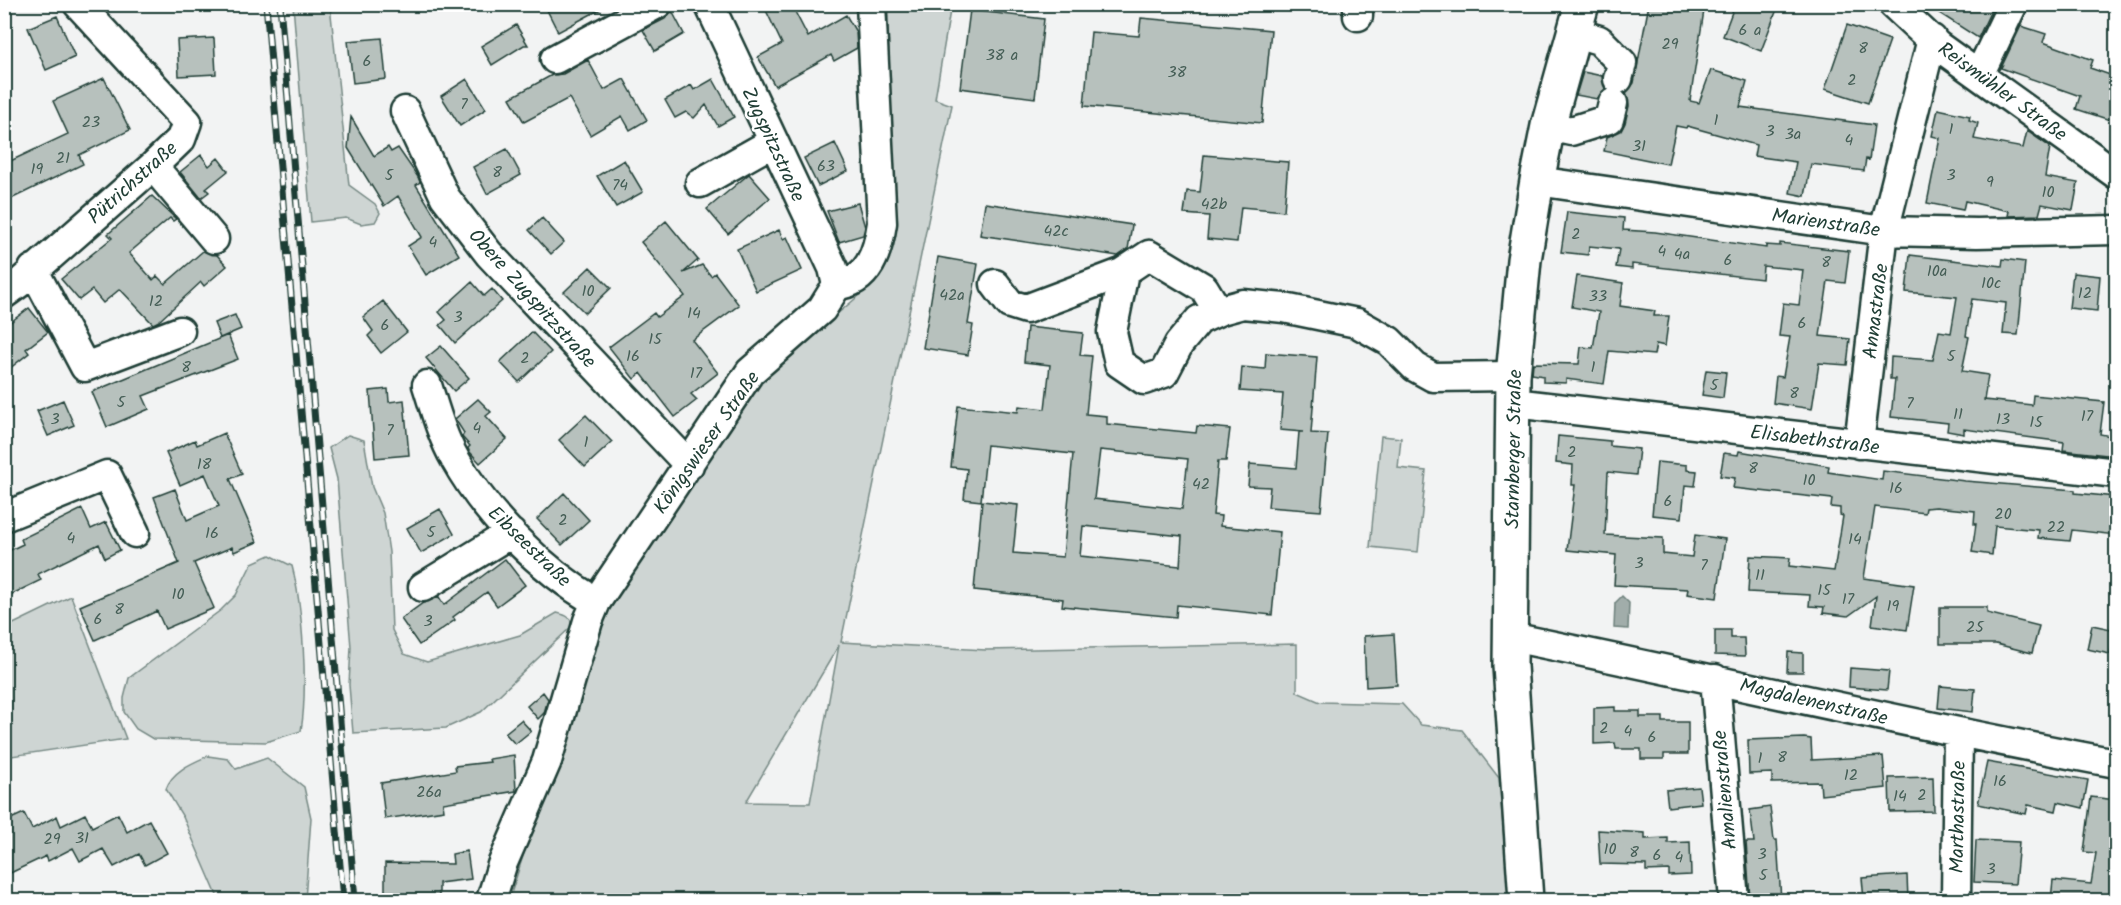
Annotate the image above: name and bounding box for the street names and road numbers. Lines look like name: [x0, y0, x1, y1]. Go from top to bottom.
street label: Reismühler Straße: [1930, 34, 2073, 151]
street label: Zugspitzstraße: [732, 82, 813, 208]
street label: Pütrichstraße: [81, 134, 186, 233]
street label: Marienstraße: [1769, 201, 1882, 247]
street label: Obere Zugspitzstraße: [460, 222, 603, 377]
street label: Annastraße: [1855, 262, 1899, 361]
street label: Königswieser Straße: [646, 365, 769, 521]
street label: Starnberger Straße: [1498, 369, 1532, 529]
street label: Elisabethstraße: [1748, 417, 1881, 465]
street label: Eibseestraße: [479, 499, 578, 596]
street label: Magdalenenstraße: [1736, 670, 1891, 736]
street label: Amalienstraße: [1705, 729, 1747, 851]
street label: Marthastraße: [1942, 760, 1976, 874]

